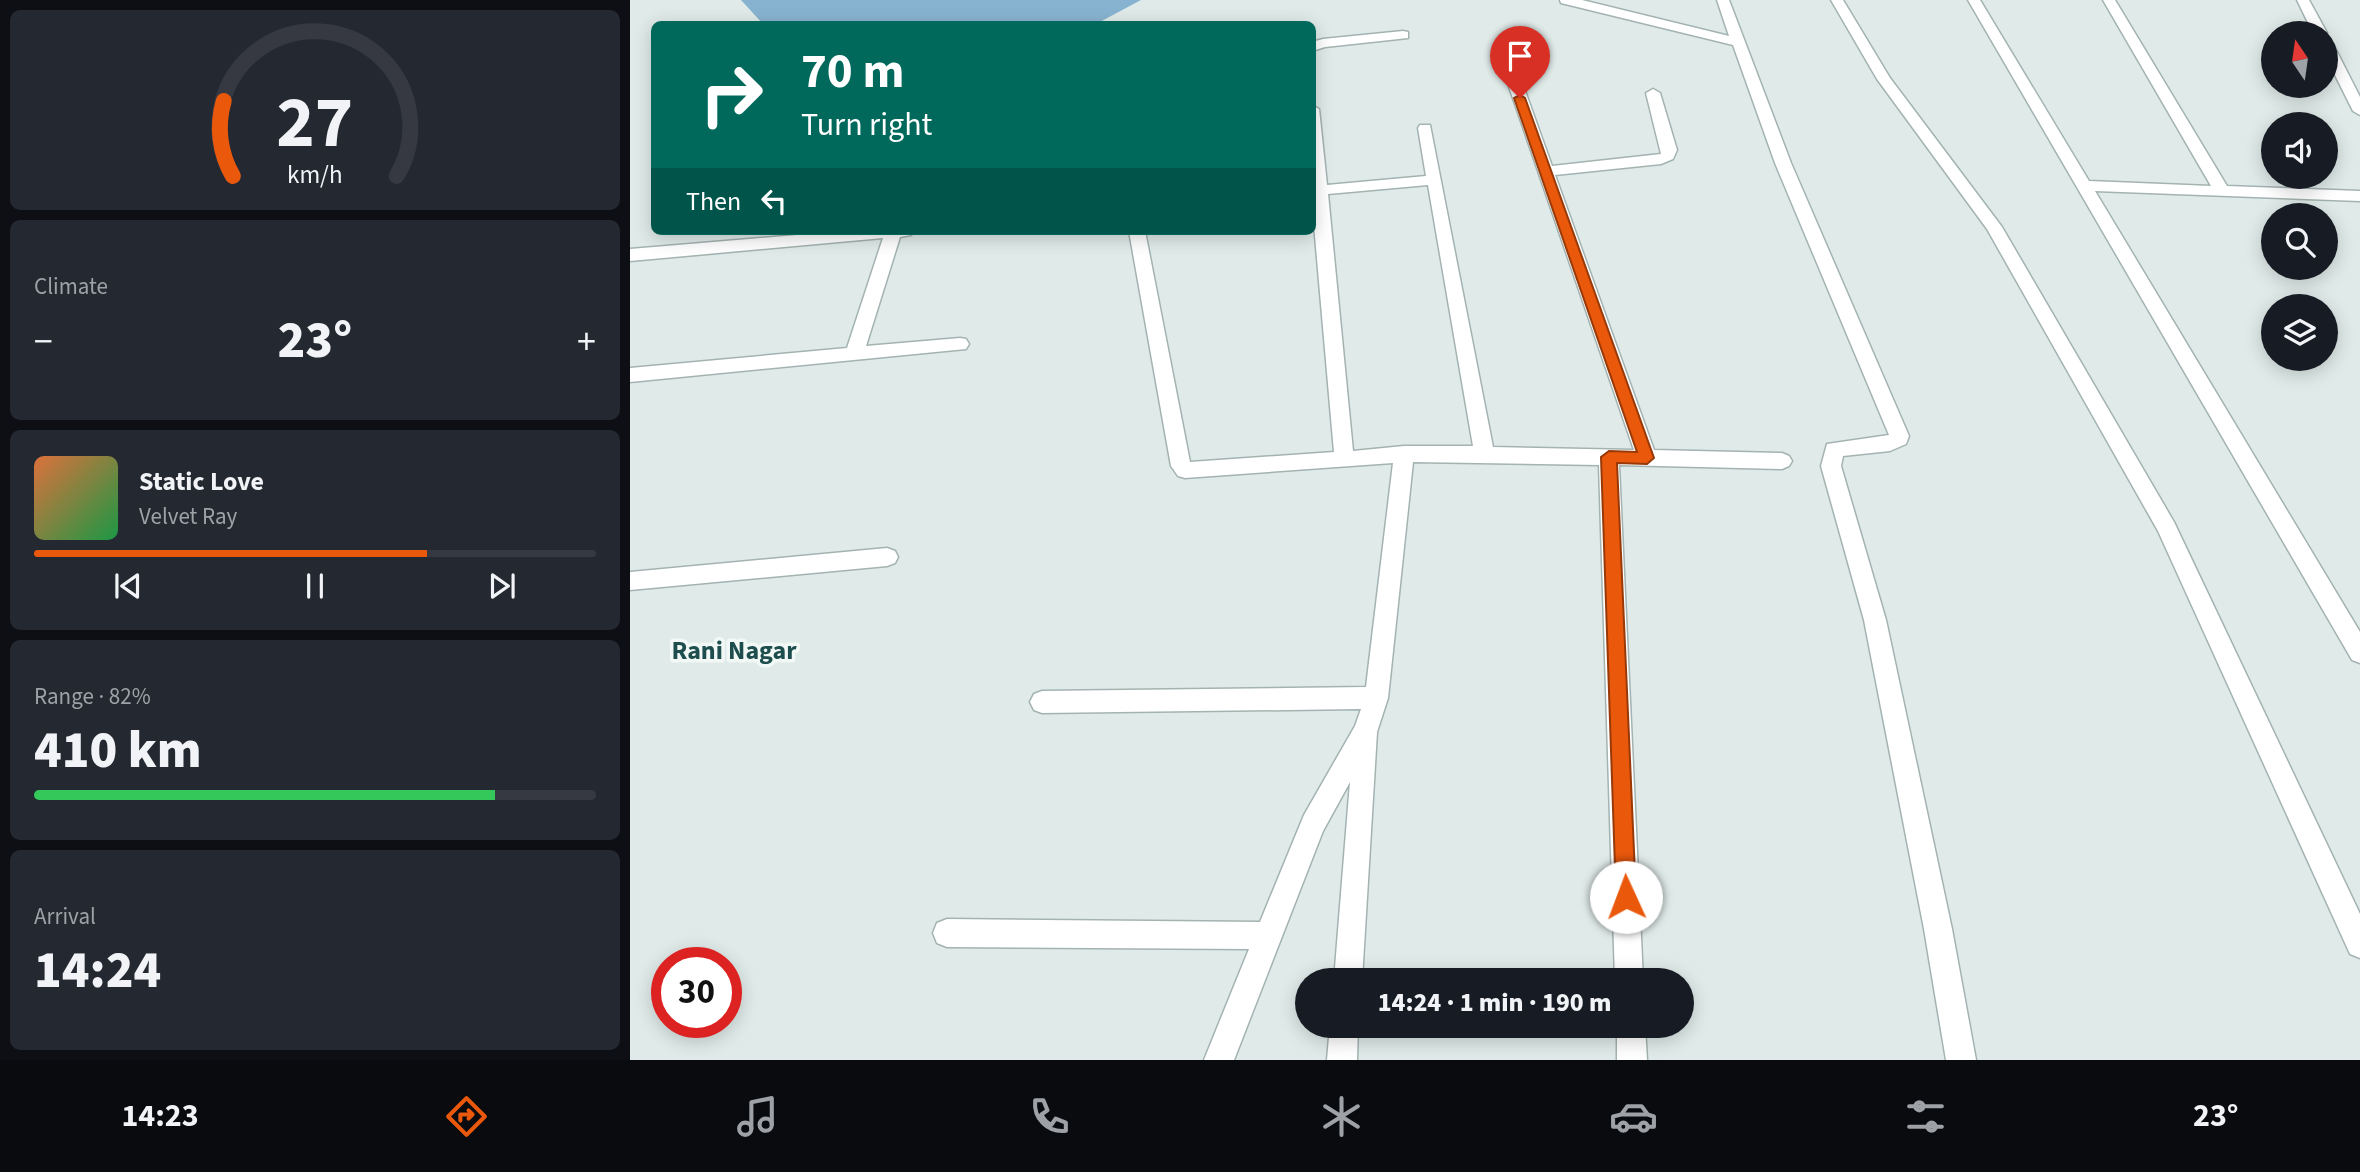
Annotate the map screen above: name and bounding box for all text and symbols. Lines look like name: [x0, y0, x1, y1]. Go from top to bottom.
north arrow: [2261, 21, 2338, 98]
map controls: [2261, 21, 2338, 371]
pin: [1490, 26, 1550, 98]
text: 70 m: [801, 37, 905, 107]
icon: arrive: [1501, 37, 1539, 75]
icon: right: [686, 49, 777, 140]
text: 27: [277, 71, 353, 175]
text: Turn right: [801, 102, 932, 148]
button: sound: [2261, 112, 2338, 189]
text: km/h: [287, 157, 343, 193]
icon: left: [755, 182, 793, 220]
text: Then: [686, 183, 741, 220]
button: search: [2261, 203, 2338, 280]
text: Climate: [34, 270, 108, 303]
button: layers: [2261, 294, 2338, 371]
text: 23°: [278, 304, 352, 378]
text: −: [34, 315, 53, 369]
text: +: [577, 315, 596, 369]
text: Static Love: [139, 463, 264, 500]
text: Velvet Ray: [139, 500, 237, 533]
icon: previous: [109, 567, 147, 605]
icon: pause: [296, 567, 334, 605]
icon: next: [483, 567, 521, 605]
district label: Rani Nagar: [671, 632, 797, 669]
text: Range · 82%: [34, 680, 151, 713]
text: 410 km: [34, 714, 202, 788]
position arrow: [1589, 860, 1663, 934]
text: Arrival: [34, 900, 96, 933]
text: 14:24: [34, 934, 161, 1008]
speed limit sign: 30: [651, 947, 742, 1038]
text: 14:24 · 1 min · 190 m: [1378, 984, 1611, 1021]
icon: directions: [442, 1092, 491, 1141]
icon: music: [733, 1092, 782, 1141]
icon: phone: [1025, 1092, 1074, 1141]
icon: climate: [1317, 1092, 1366, 1141]
icon: car: [1609, 1092, 1658, 1141]
icon: filters: [1901, 1092, 1950, 1141]
text: 14:23: [121, 1093, 199, 1139]
text: 23°: [2193, 1093, 2238, 1139]

